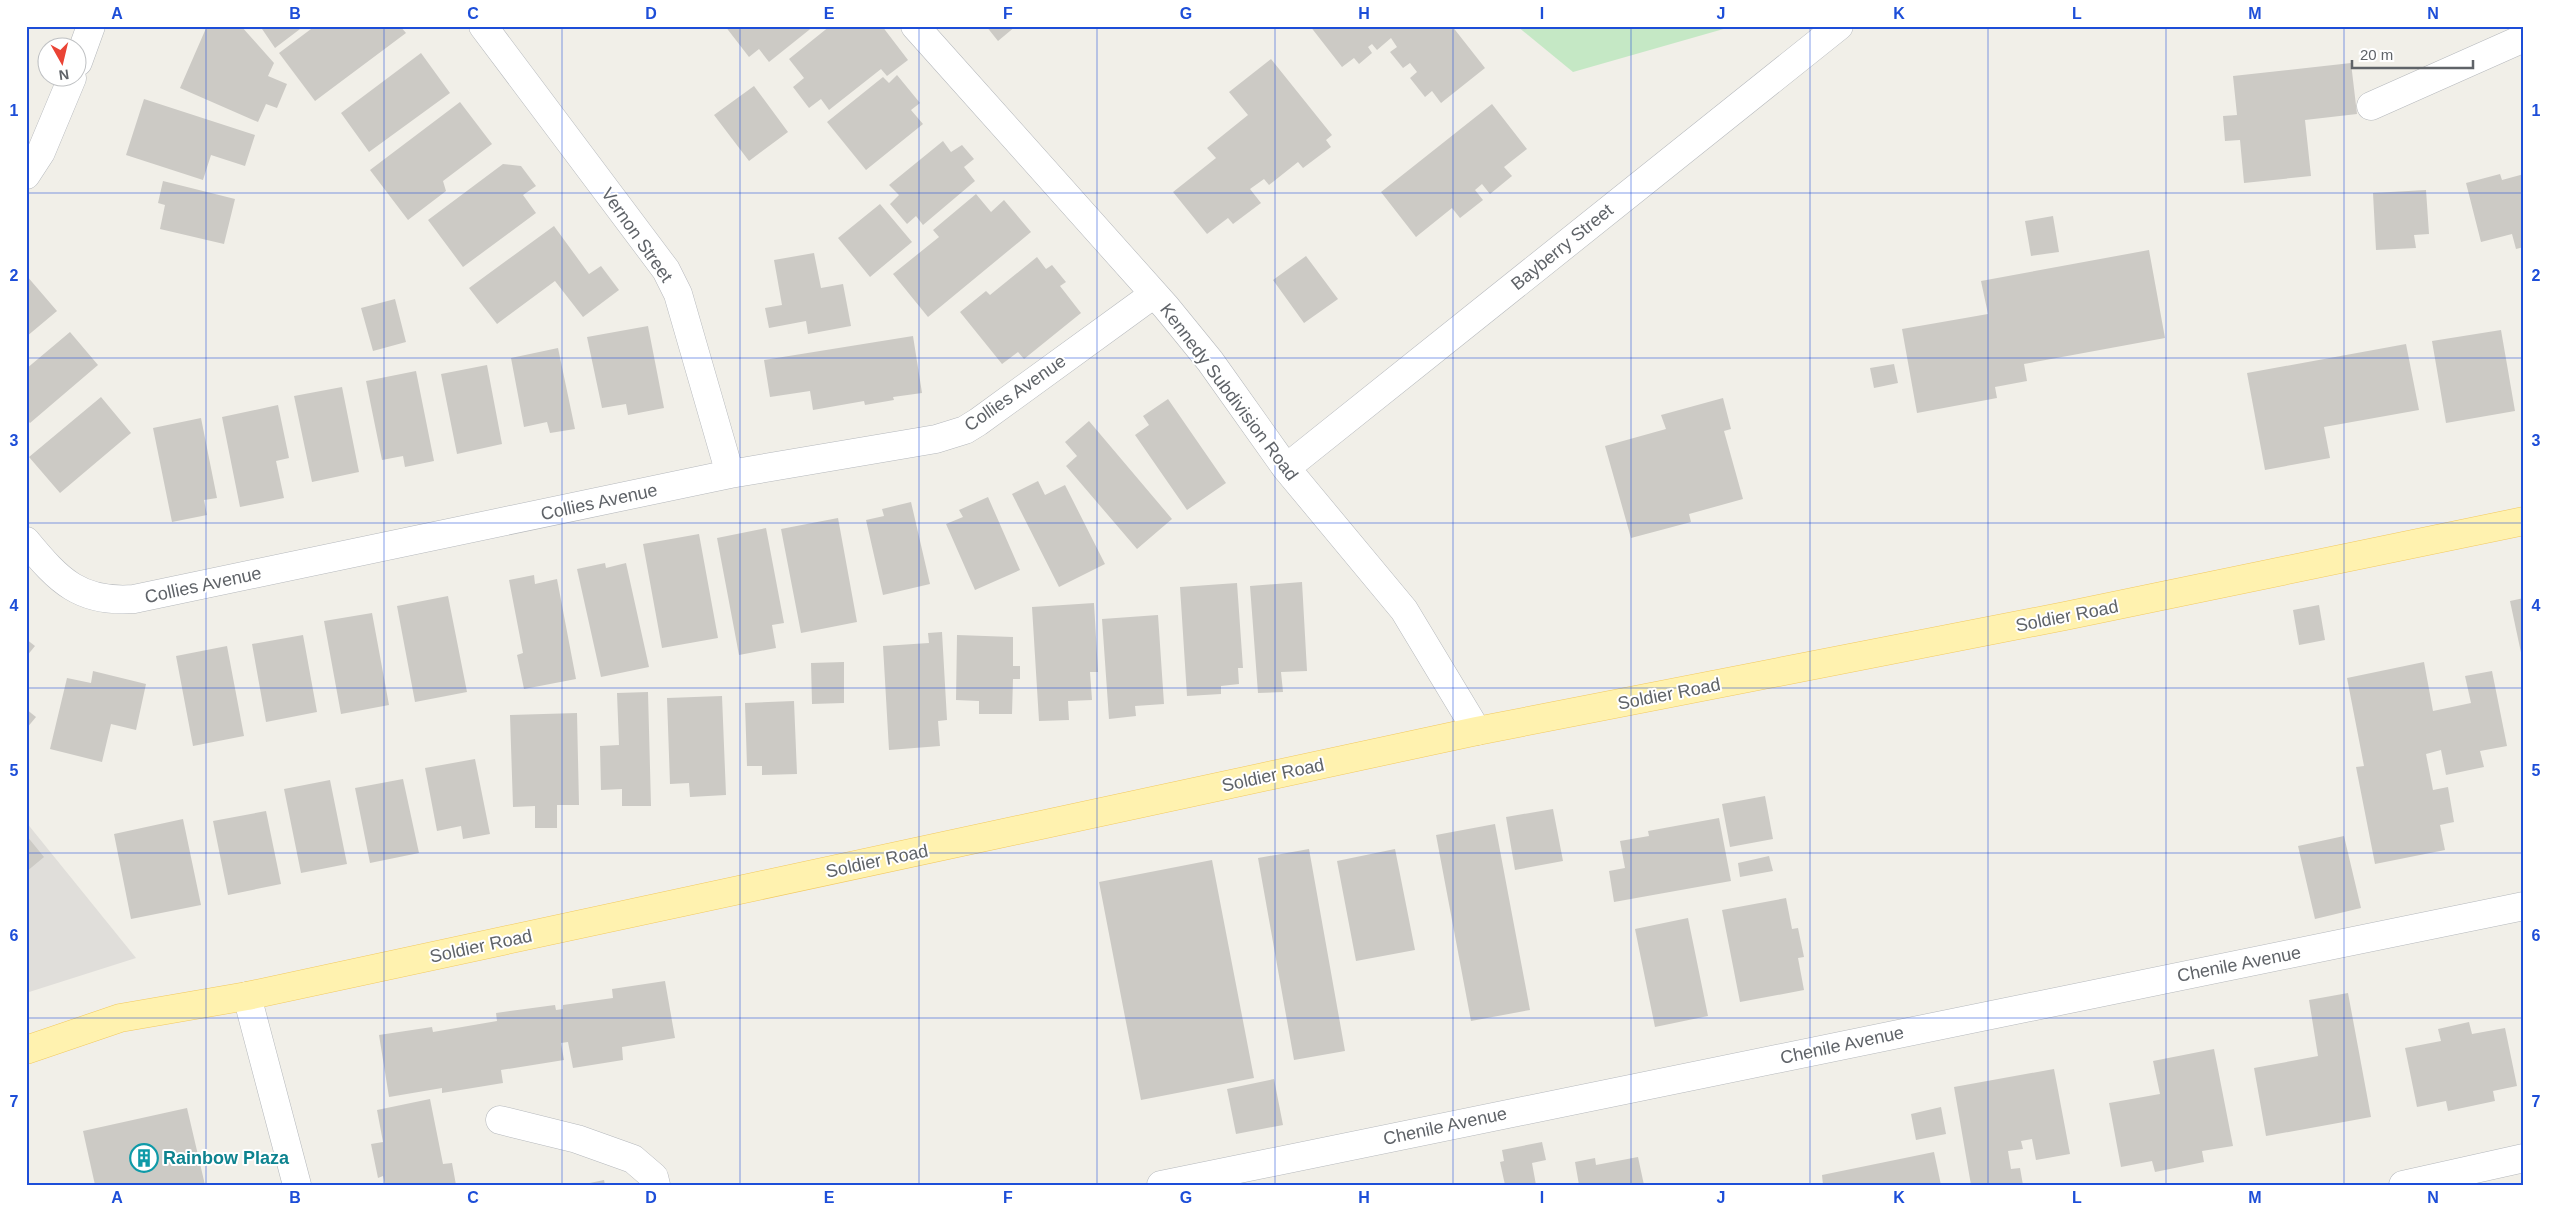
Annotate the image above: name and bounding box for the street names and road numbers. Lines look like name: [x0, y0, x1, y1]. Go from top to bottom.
street label: Vernon Street: [597, 184, 677, 286]
street label: Bayberry Street: [1507, 200, 1617, 294]
street label: Kennedy Subdivision Road: [1156, 300, 1302, 484]
street label: Collies Avenue: [961, 351, 1069, 435]
street label: Collies Avenue: [539, 480, 659, 524]
street label: Collies Avenue: [143, 563, 263, 607]
street label: Soldier Road: [2014, 596, 2120, 636]
street label: Soldier Road: [1616, 674, 1722, 714]
street label: Soldier Road: [1220, 754, 1326, 796]
street label: Soldier Road: [824, 840, 930, 882]
street label: Soldier Road: [428, 925, 534, 967]
street label: Chenile Avenue: [2175, 942, 2303, 986]
street label: Chenile Avenue: [1778, 1022, 1906, 1068]
street label: Chenile Avenue: [1381, 1103, 1509, 1149]

